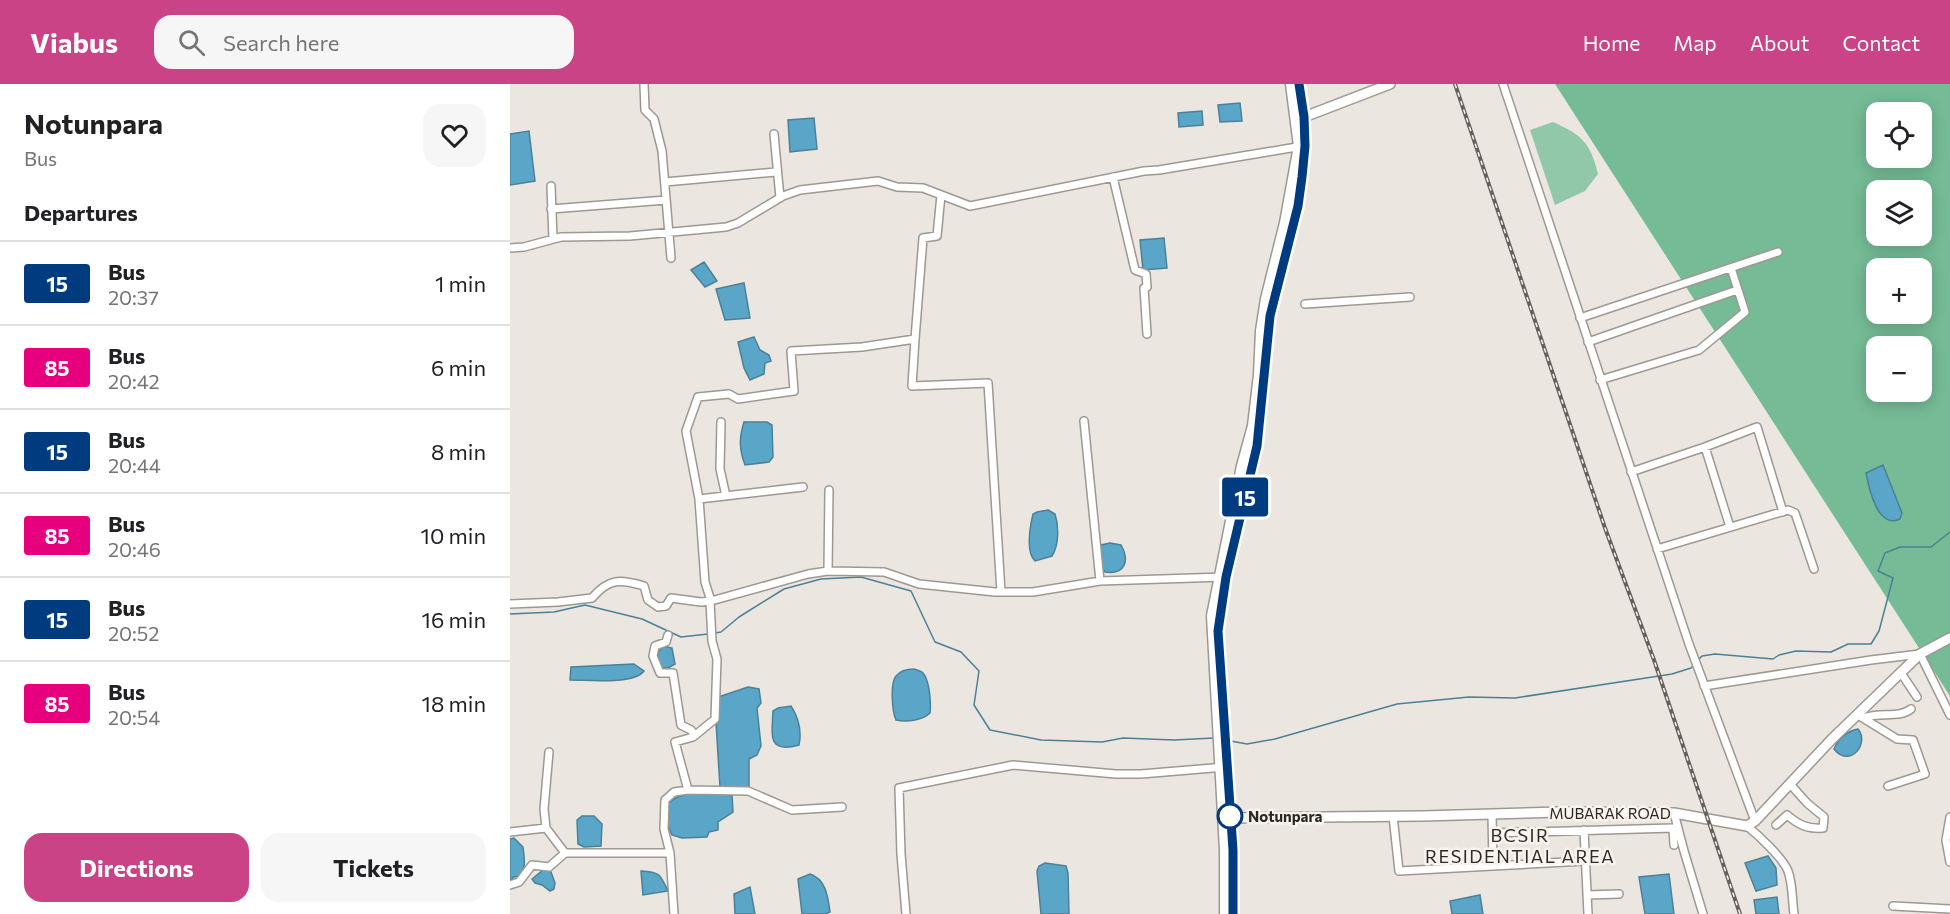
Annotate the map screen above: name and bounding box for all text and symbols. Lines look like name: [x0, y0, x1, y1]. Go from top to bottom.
search box: [154, 15, 574, 69]
text: Viabus: [30, 25, 118, 59]
icon: search: [175, 26, 208, 59]
text: Search here: [223, 29, 339, 56]
text: Home: [1583, 30, 1640, 55]
text: Map: [1673, 30, 1717, 55]
text: About: [1750, 30, 1809, 55]
text: Contact: [1842, 30, 1920, 55]
map controls: [1866, 102, 1932, 402]
button: locate: [1866, 102, 1932, 168]
button: heart: [423, 104, 486, 167]
text: Notunpara: [24, 106, 163, 140]
text: Bus: [24, 146, 57, 170]
button: layers: [1866, 180, 1932, 246]
text: Departures: [24, 199, 138, 226]
text: Bus: [108, 258, 145, 285]
button: +: [1866, 258, 1932, 324]
text: 1 min: [435, 270, 486, 297]
text: 15: [46, 271, 68, 296]
text: 20:37: [108, 285, 159, 309]
button: −: [1866, 336, 1932, 402]
text: Bus: [108, 342, 145, 369]
text: 6 min: [431, 354, 486, 381]
text: 85: [44, 355, 70, 380]
text: 20:42: [108, 369, 160, 393]
text: Bus: [108, 426, 145, 453]
text: 8 min: [431, 438, 486, 465]
text: 15: [46, 439, 68, 464]
text: 20:44: [108, 453, 161, 477]
line badge: 15: [1218, 478, 1272, 516]
text: 15: [1234, 485, 1256, 510]
text: Bus: [108, 510, 145, 537]
text: 10 min: [421, 522, 486, 549]
text: 85: [44, 523, 70, 548]
text: 20:46: [108, 537, 161, 561]
text: Bus: [108, 594, 145, 621]
text: 16 min: [422, 606, 486, 633]
text: 15: [46, 607, 68, 632]
text: 20:52: [108, 621, 159, 645]
text: Bus: [108, 678, 145, 705]
text: 18 min: [422, 690, 486, 717]
text: 85: [44, 691, 70, 716]
text: 20:54: [108, 705, 160, 729]
marker: Notunpara: [1217, 803, 1243, 829]
street label: MUBARAK ROAD: [1549, 804, 1671, 822]
place label: Notunpara: [1248, 807, 1323, 825]
district label: BCSIR RESIDENTIAL AREA: [1425, 824, 1615, 867]
button: Directions: [24, 833, 249, 902]
button: Tickets: [261, 833, 486, 902]

